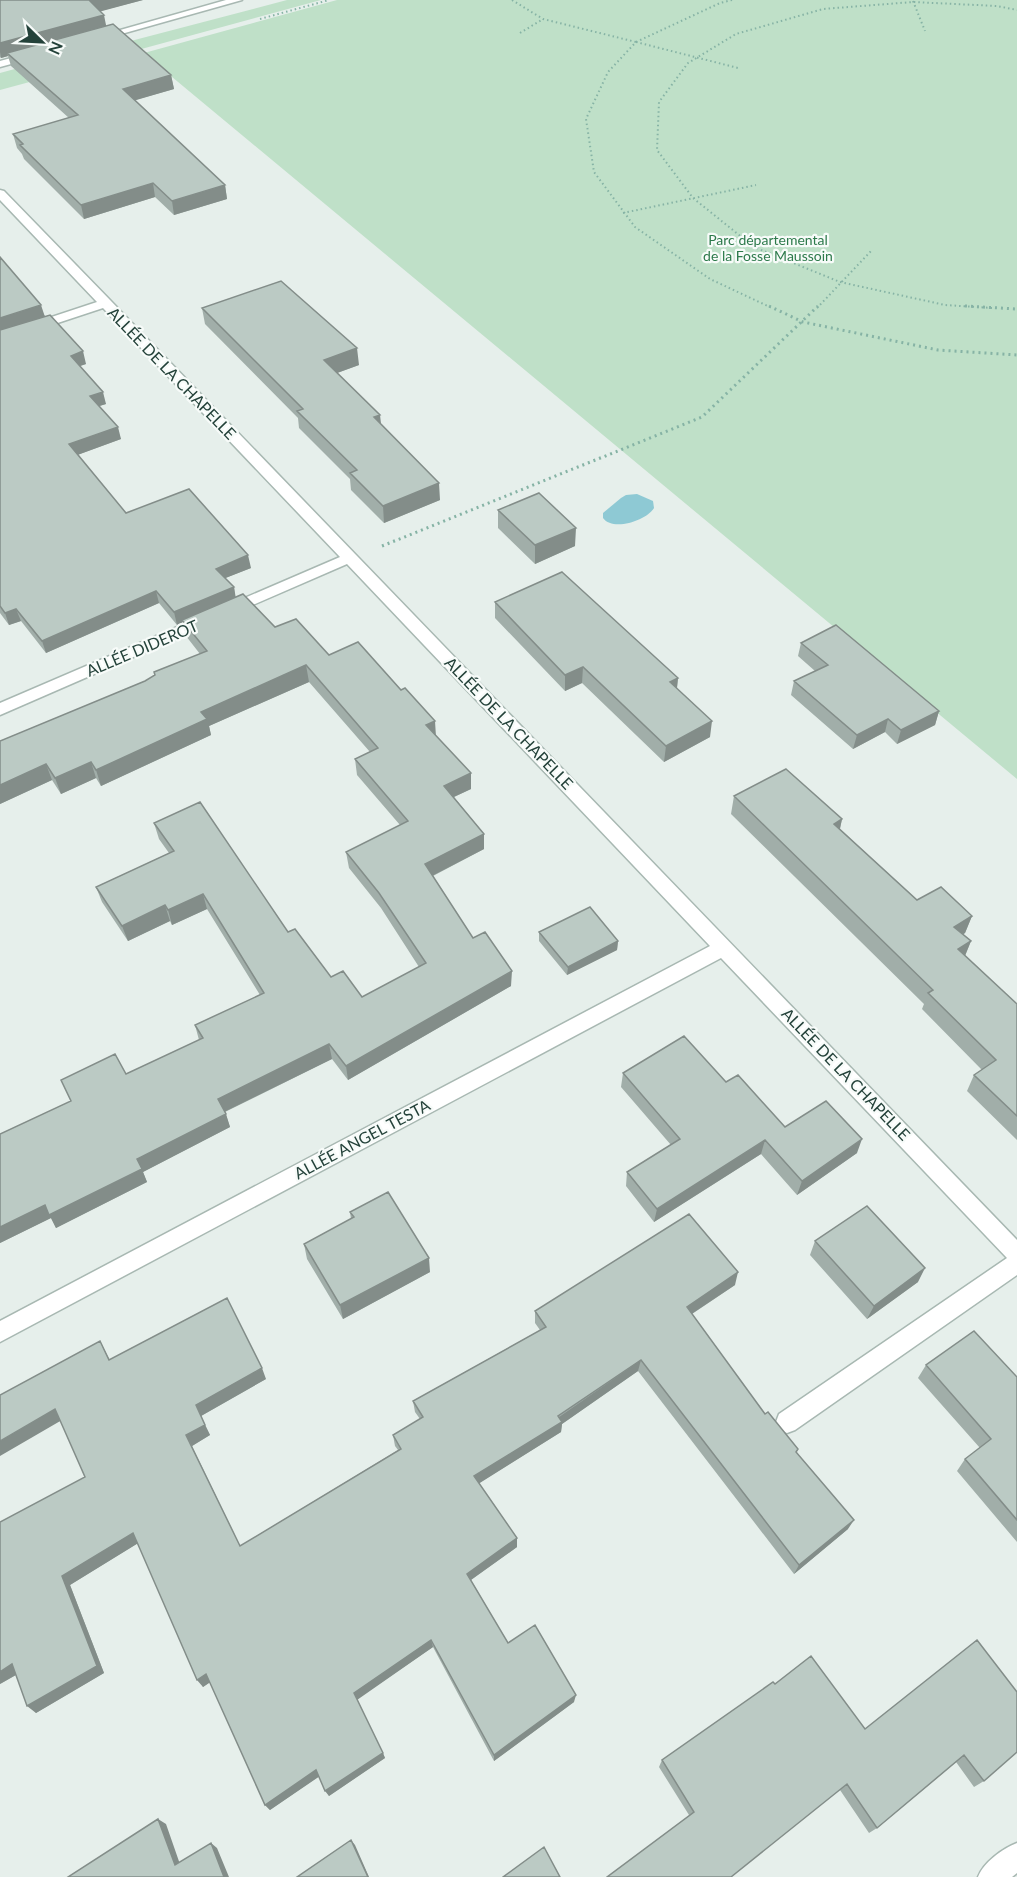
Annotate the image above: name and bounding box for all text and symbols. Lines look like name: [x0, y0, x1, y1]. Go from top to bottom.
north arrow: [12, 12, 72, 72]
text: N: [45, 39, 67, 58]
park label: Parc départemental de la Fosse Maussoin: [703, 231, 833, 264]
street label: ALLÉE DE LA CHAPELLE: [104, 303, 240, 443]
street label: ALLÉE DIDEROT: [83, 615, 201, 680]
street label: ALLÉE DE LA CHAPELLE: [441, 653, 577, 793]
street label: ALLÉE DE LA CHAPELLE: [778, 1004, 914, 1144]
street label: ALLÉE ANGEL TESTA: [291, 1095, 433, 1182]

